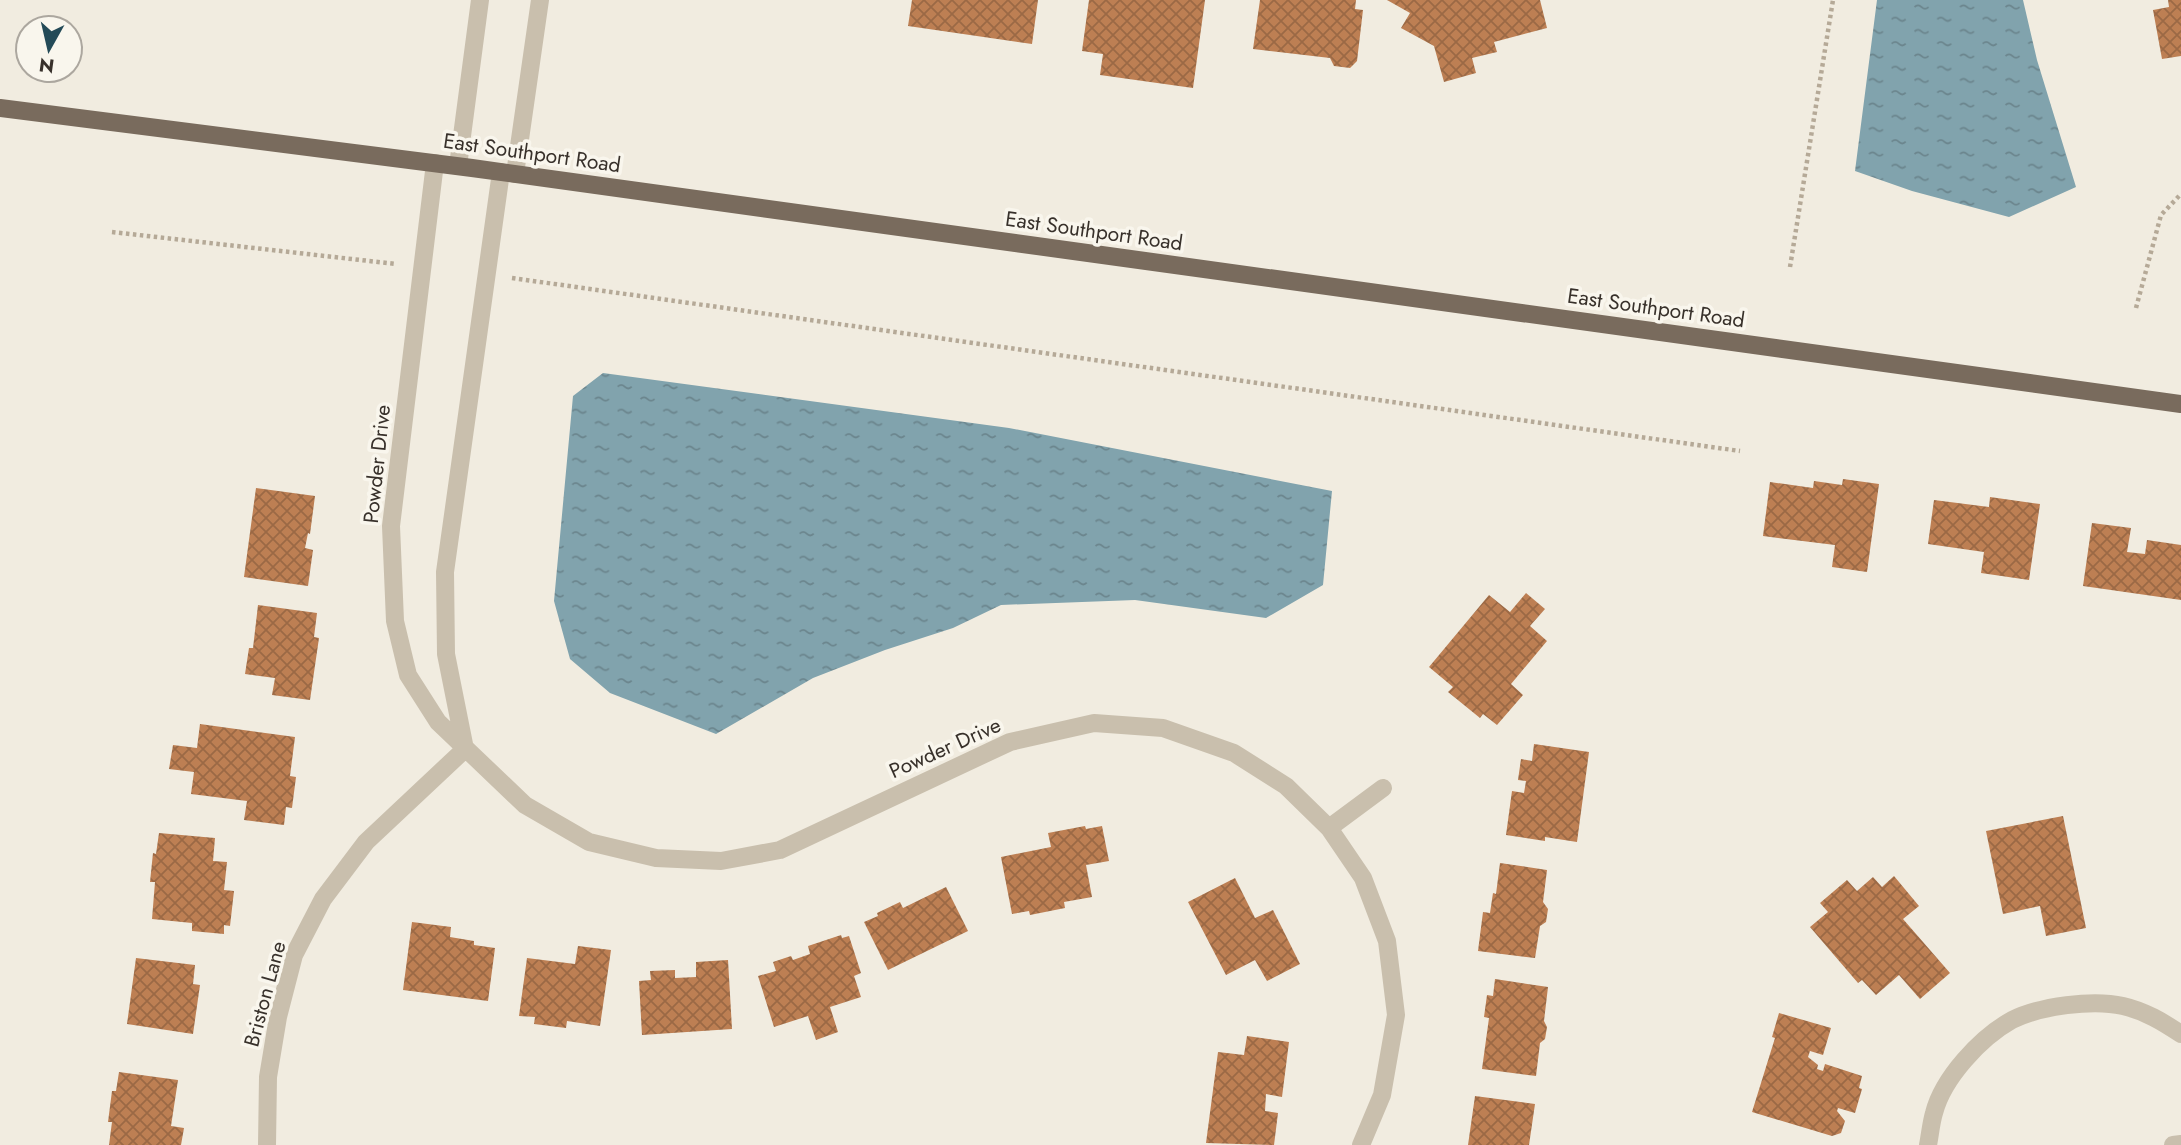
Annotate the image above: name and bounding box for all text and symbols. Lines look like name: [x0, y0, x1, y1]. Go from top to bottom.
north arrow: [14, 14, 84, 84]
text: N: [37, 51, 56, 80]
street label: East Southport Road: [441, 126, 623, 180]
street label: East Southport Road: [1003, 204, 1185, 258]
street label: East Southport Road: [1565, 281, 1747, 335]
street label: Powder Drive: [356, 403, 398, 525]
street label: Powder Drive: [884, 710, 1006, 786]
street label: Briston Lane: [237, 938, 294, 1050]

